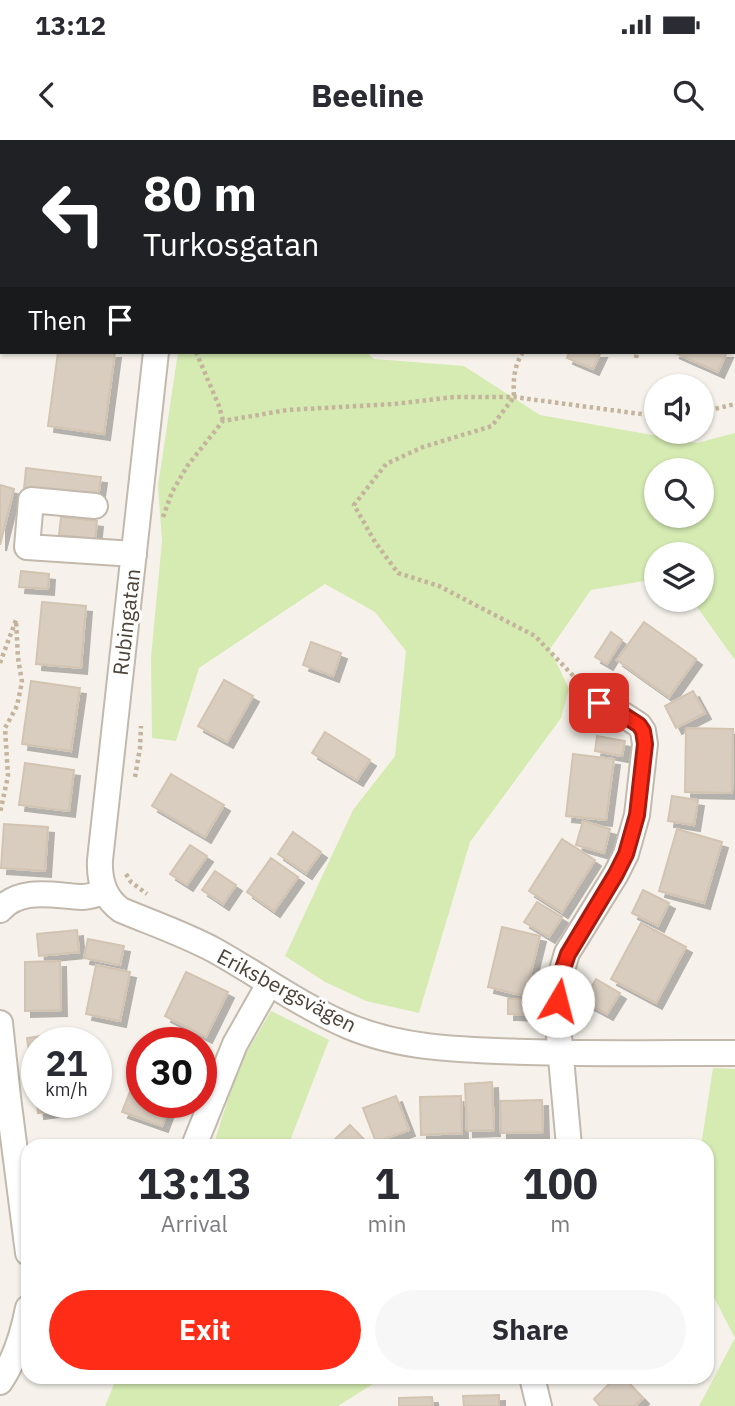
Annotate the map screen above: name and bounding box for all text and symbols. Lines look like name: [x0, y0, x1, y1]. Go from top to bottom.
text: 13:12: [35, 8, 106, 42]
text: Beeline: [311, 74, 424, 116]
icon: back: [28, 76, 66, 114]
icon: search: [669, 76, 707, 114]
text: 80 m: [143, 161, 257, 224]
icon: left: [28, 168, 119, 259]
text: Turkosgatan: [143, 223, 320, 265]
icon: arrive: [101, 301, 139, 339]
text: Then: [28, 303, 87, 337]
map controls: [644, 374, 714, 612]
button: sound: [644, 374, 714, 444]
button: search: [644, 458, 714, 528]
button: layers: [644, 542, 714, 612]
street label: Rubingatan: [106, 567, 146, 677]
pin: [569, 673, 629, 733]
icon: arrive: [580, 684, 618, 722]
street label: Eriksbergsvägen: [212, 941, 362, 1039]
position arrow: [521, 964, 595, 1038]
speed limit sign: 30: [126, 1027, 217, 1118]
text: 21: [45, 1040, 88, 1086]
text: km/h: [45, 1078, 88, 1101]
text: 13:13: [137, 1156, 252, 1211]
text: 1: [374, 1156, 400, 1211]
text: 100: [522, 1156, 598, 1211]
text: Arrival: [161, 1208, 228, 1238]
text: min: [368, 1208, 406, 1238]
text: m: [550, 1208, 570, 1238]
button: Exit: [49, 1290, 361, 1370]
button: Share: [375, 1290, 686, 1370]

